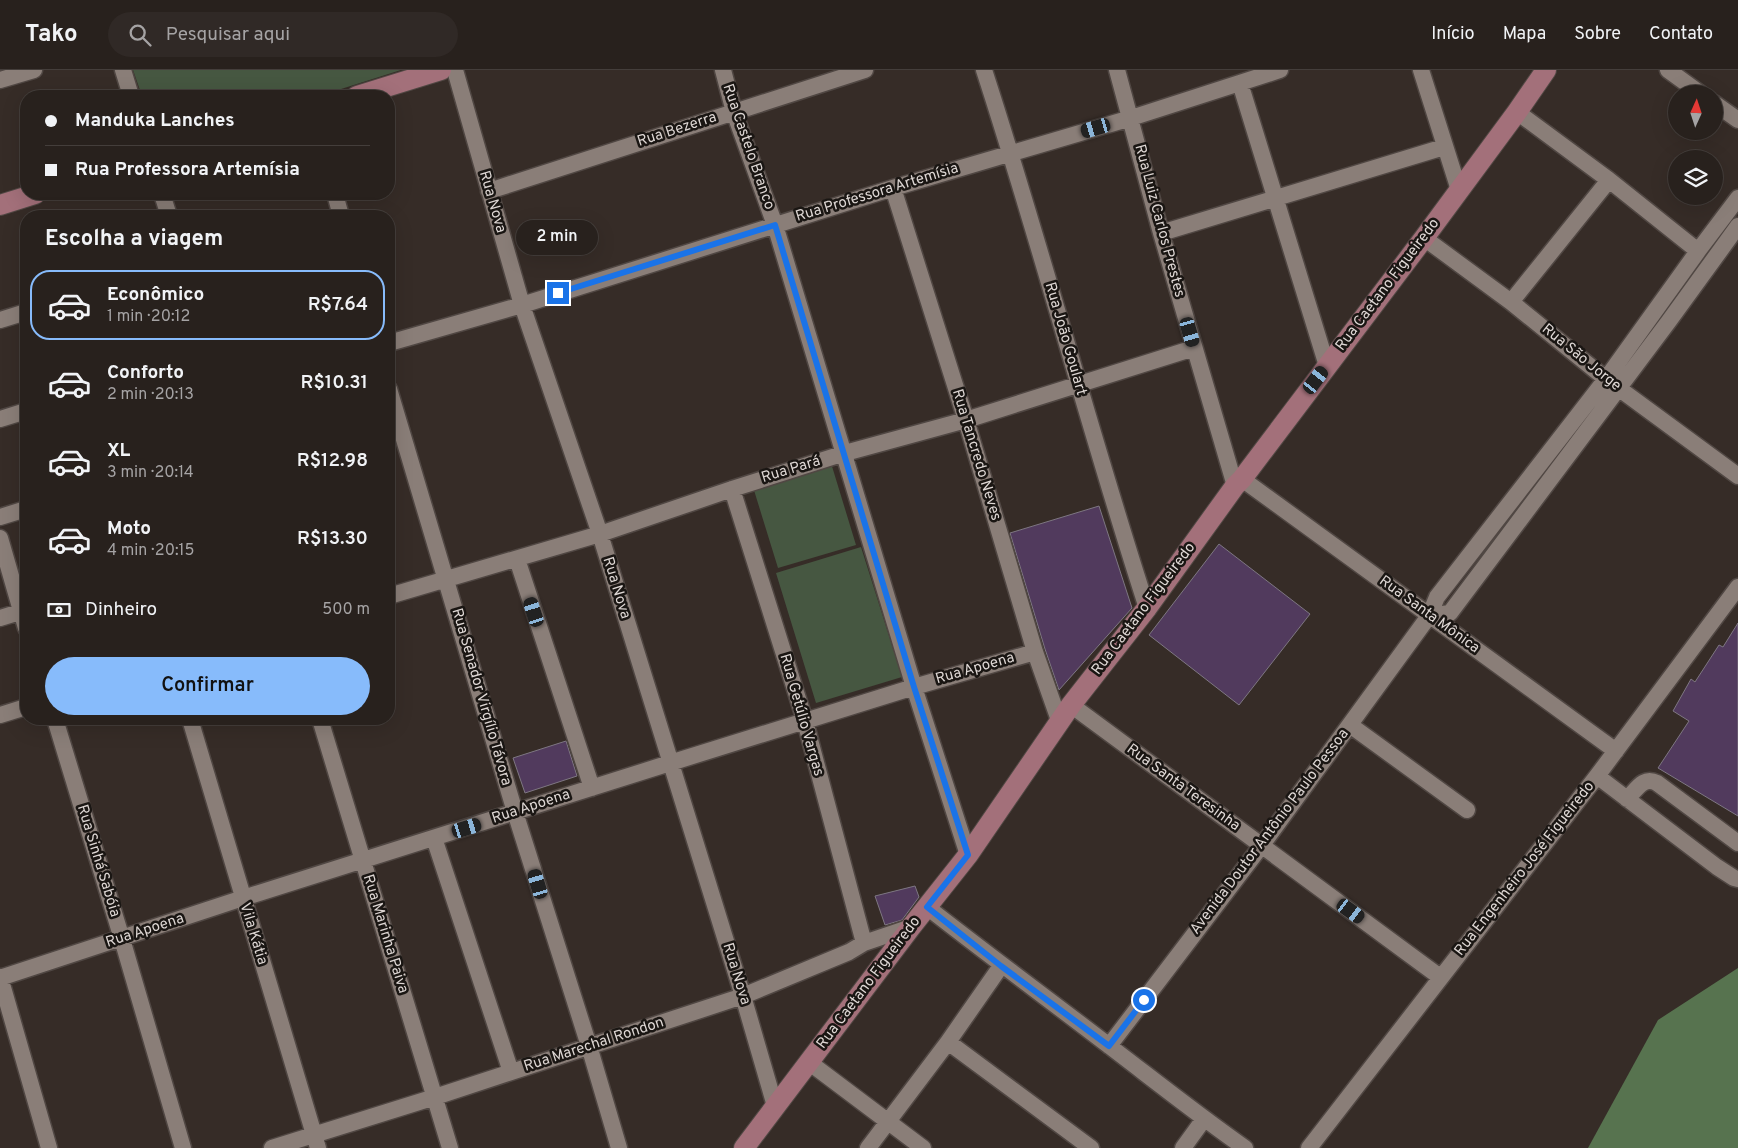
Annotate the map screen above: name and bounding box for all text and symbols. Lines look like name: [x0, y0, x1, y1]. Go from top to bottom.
search box: [108, 12, 458, 57]
text: Tako: [25, 20, 78, 50]
icon: search: [126, 21, 154, 49]
text: Pesquisar aqui: [166, 23, 290, 47]
text: Início: [1431, 23, 1475, 46]
text: Mapa: [1503, 23, 1546, 46]
text: Sobre: [1574, 23, 1621, 46]
text: Contato: [1649, 23, 1713, 46]
street label: Rua Castelo Branco: [718, 82, 778, 212]
north arrow: [1668, 85, 1722, 140]
map controls: [1668, 85, 1723, 205]
street label: Rua Bezerra: [635, 108, 719, 152]
text: Manduka Lanches: [75, 109, 235, 133]
car: [1079, 117, 1112, 139]
street label: Rua Luiz Carlos Prestes: [1129, 142, 1189, 300]
button: layers: [1668, 150, 1723, 205]
text: Rua Professora Artemísia: [75, 158, 300, 182]
street label: Rua Professora Artemísia: [793, 159, 961, 227]
street label: Rua Nova: [474, 169, 510, 235]
street label: Rua Caetano Figueiredo: [1332, 215, 1444, 355]
callout: 2 min: [517, 220, 599, 256]
text: Escolha a viagem: [45, 226, 223, 253]
text: 2 min: [536, 227, 578, 247]
street label: Rua João Goulart: [1040, 280, 1090, 398]
route end: [547, 282, 569, 304]
icon: car: [47, 283, 92, 328]
text: Econômico: [107, 283, 204, 307]
text: R$7.64: [308, 293, 368, 317]
text: 1 min · 20:12: [107, 307, 190, 327]
car: [1178, 316, 1201, 348]
street label: Rua São Jorge: [1537, 320, 1625, 396]
icon: car: [47, 361, 92, 406]
text: Conforto: [107, 361, 184, 385]
car: [1300, 364, 1331, 396]
text: R$10.31: [301, 371, 368, 395]
text: 2 min · 20:13: [107, 385, 194, 405]
street label: Rua Tancredo Neves: [947, 387, 1005, 523]
icon: car: [47, 439, 92, 484]
text: XL: [107, 439, 130, 463]
text: R$12.98: [297, 449, 368, 473]
street label: Rua Pará: [759, 452, 823, 488]
text: 3 min · 20:14: [107, 463, 194, 483]
icon: car: [47, 517, 92, 562]
text: Moto: [107, 517, 151, 541]
text: R$13.30: [297, 527, 368, 551]
street label: Rua Caetano Figueiredo: [1088, 539, 1200, 679]
text: 4 min · 20:15: [107, 541, 194, 561]
street label: Rua Nova: [598, 555, 634, 621]
street label: Rua Santa Mônica: [1375, 572, 1483, 658]
car: [522, 595, 545, 629]
icon: cash: [45, 596, 73, 624]
text: Dinheiro: [85, 598, 157, 622]
text: 500 m: [322, 600, 370, 620]
street label: Rua Senador Virgílio Távora: [447, 606, 515, 788]
street label: Rua Apoena: [933, 649, 1017, 689]
street label: Rua Getúlio Vargas: [774, 652, 828, 778]
button: Confirmar: [45, 657, 370, 715]
street label: Avenida Doutor Antônio Paulo Pessoa: [1186, 725, 1354, 939]
street label: Rua Santa Teresinha: [1122, 740, 1244, 836]
street label: Rua Engenheiro José Figueiredo: [1451, 778, 1599, 960]
street label: Rua Apoena: [489, 785, 573, 829]
street label: Rua Sinhá Sabóia: [72, 803, 124, 919]
car: [450, 816, 483, 840]
car: [526, 867, 549, 901]
street label: Rua Marinha Paiva: [358, 872, 412, 996]
car: [1334, 896, 1367, 926]
street label: Vila Kátia: [235, 901, 271, 967]
street label: Rua Apoena: [103, 909, 187, 953]
street label: Rua Caetano Figueiredo: [813, 913, 925, 1053]
street label: Rua Nova: [718, 941, 754, 1007]
route start: [1133, 989, 1155, 1011]
street label: Rua Marechal Rondon: [521, 1013, 667, 1077]

